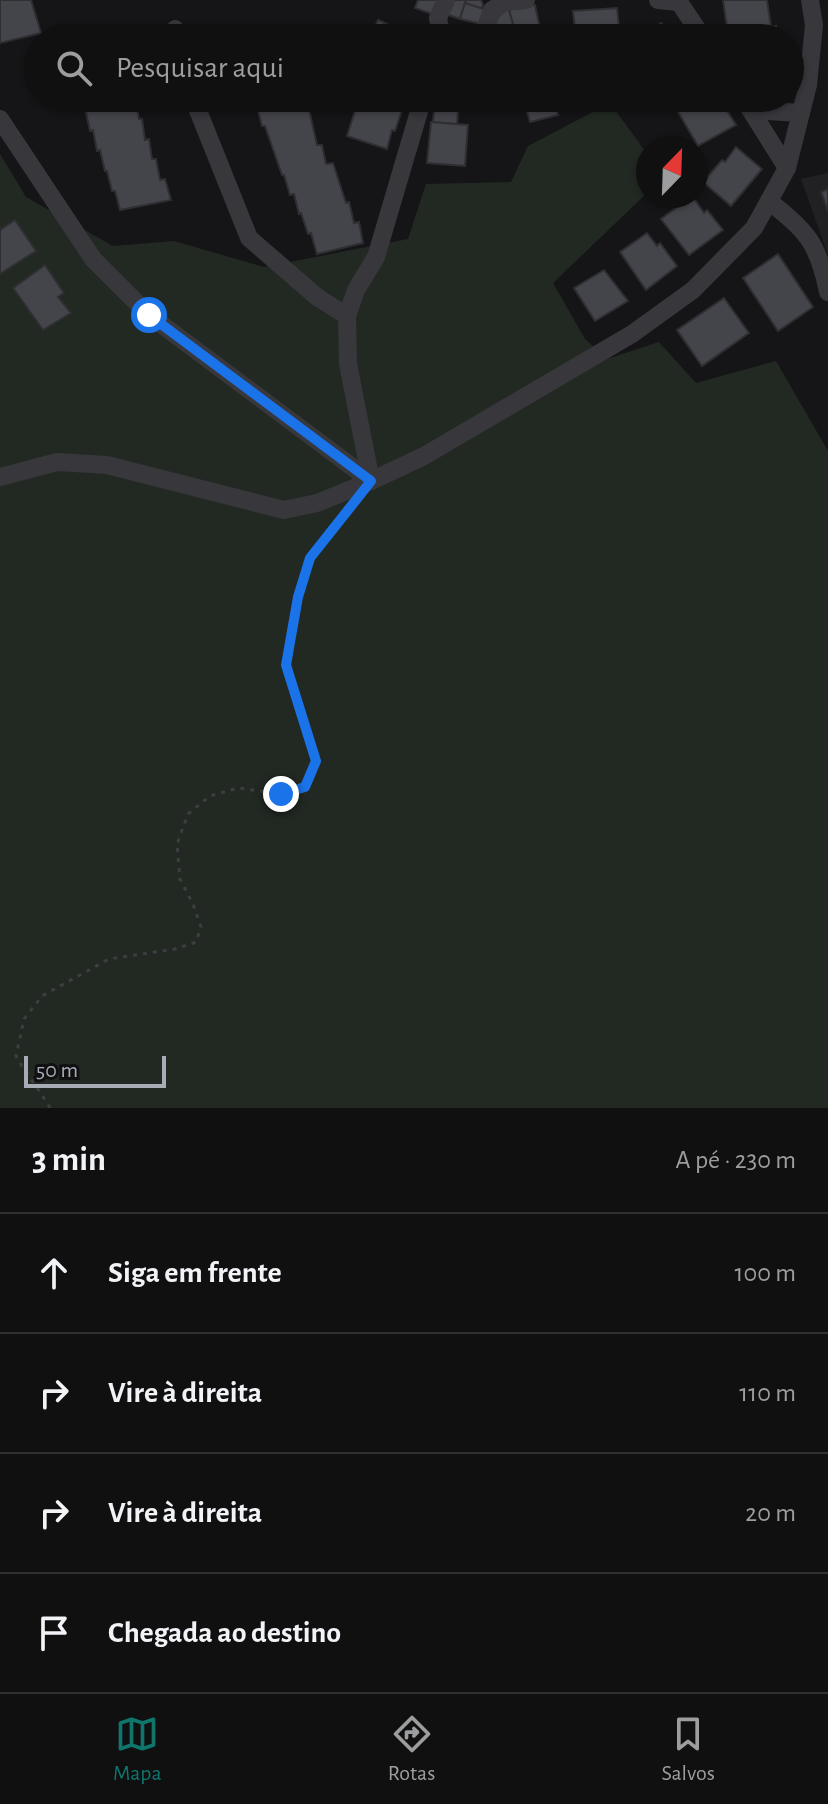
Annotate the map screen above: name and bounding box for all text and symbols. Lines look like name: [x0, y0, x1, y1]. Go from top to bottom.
search box: [24, 24, 804, 112]
icon: search: [52, 46, 96, 90]
text: Pesquisar aqui: [116, 53, 284, 83]
north arrow: [636, 136, 708, 208]
route start: [131, 297, 167, 333]
route end: [263, 776, 299, 812]
scale bar: [24, 1052, 166, 1088]
text: 50 m: [36, 1059, 78, 1081]
text: 3 min: [32, 1143, 106, 1177]
text: A pé · 230 m: [676, 1147, 796, 1173]
icon: ahead: [32, 1251, 76, 1295]
text: Siga em frente: [108, 1258, 282, 1288]
text: 100 m: [735, 1260, 796, 1286]
icon: right: [32, 1371, 76, 1415]
text: Vire à direita: [108, 1378, 262, 1408]
text: 110 m: [739, 1380, 796, 1406]
icon: right: [32, 1491, 76, 1535]
text: Vire à direita: [108, 1498, 262, 1528]
text: 20 m: [745, 1500, 796, 1526]
icon: arrive: [32, 1611, 76, 1655]
text: Chegada ao destino: [108, 1618, 341, 1648]
tab: Mapa: [113, 1712, 162, 1786]
tab: Rotas: [388, 1712, 435, 1786]
tab: Salvos: [661, 1712, 715, 1786]

